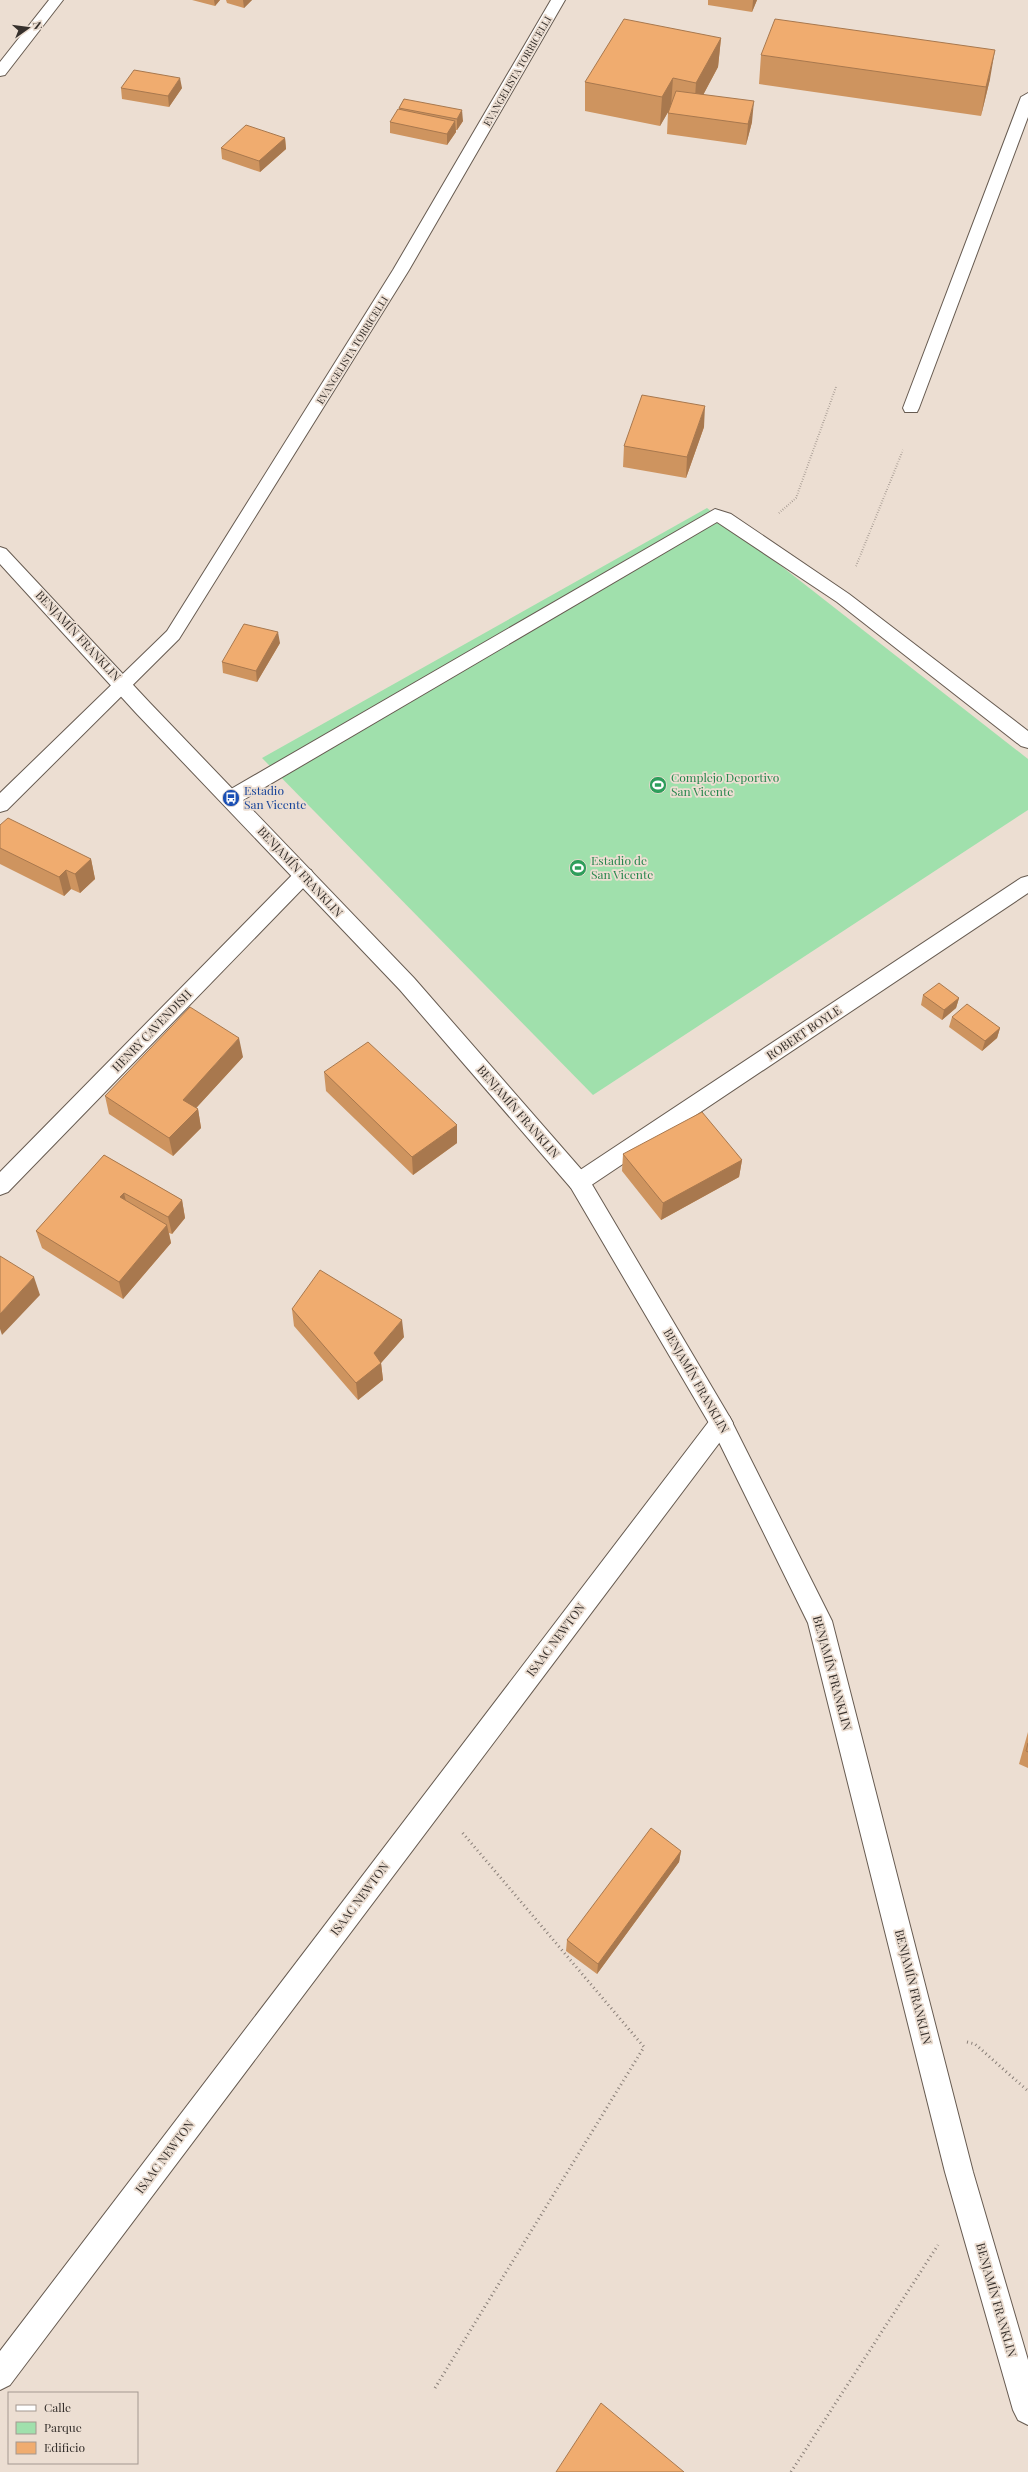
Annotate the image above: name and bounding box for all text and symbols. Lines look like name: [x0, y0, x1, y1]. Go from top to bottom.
north arrow: [8, 8, 48, 48]
street label: EVANGELISTA TORRICELLI: [480, 13, 554, 129]
text: N: [30, 20, 46, 31]
street label: EVANGELISTA TORRICELLI: [313, 293, 391, 407]
street label: BENJAMÍN FRANKLIN: [33, 587, 125, 684]
place label: Complejo Deportivo San Vicente: [671, 769, 780, 799]
sports icon: Complejo Deportivo San Vicente: [648, 775, 668, 795]
place label: Estadio San Vicente: [244, 782, 306, 812]
bus stop icon: Estadio San Vicente: [221, 788, 241, 808]
street label: BENJAMÍN FRANKLIN: [255, 823, 347, 920]
place label: Estadio de San Vicente: [591, 852, 653, 882]
sports icon: Estadio de San Vicente: [568, 858, 588, 878]
street label: HENRY CAVENDISH: [108, 986, 195, 1075]
street label: ROBERT BOYLE: [763, 1001, 844, 1063]
street label: BENJAMÍN FRANKLIN: [474, 1062, 564, 1162]
street label: BENJAMÍN FRANKLIN: [660, 1325, 734, 1436]
street label: ISAAC NEWTON: [522, 1599, 588, 1679]
street label: BENJAMÍN FRANKLIN: [810, 1614, 856, 1732]
street label: ISAAC NEWTON: [326, 1858, 392, 1938]
street label: BENJAMÍN FRANKLIN: [892, 1928, 936, 2047]
street label: ISAAC NEWTON: [131, 2116, 197, 2196]
street label: BENJAMÍN FRANKLIN: [973, 2241, 1021, 2359]
legend: [8, 2392, 138, 2464]
text: Calle: [44, 2399, 71, 2415]
text: Parque: [44, 2419, 82, 2435]
text: Edificio: [44, 2439, 86, 2455]

